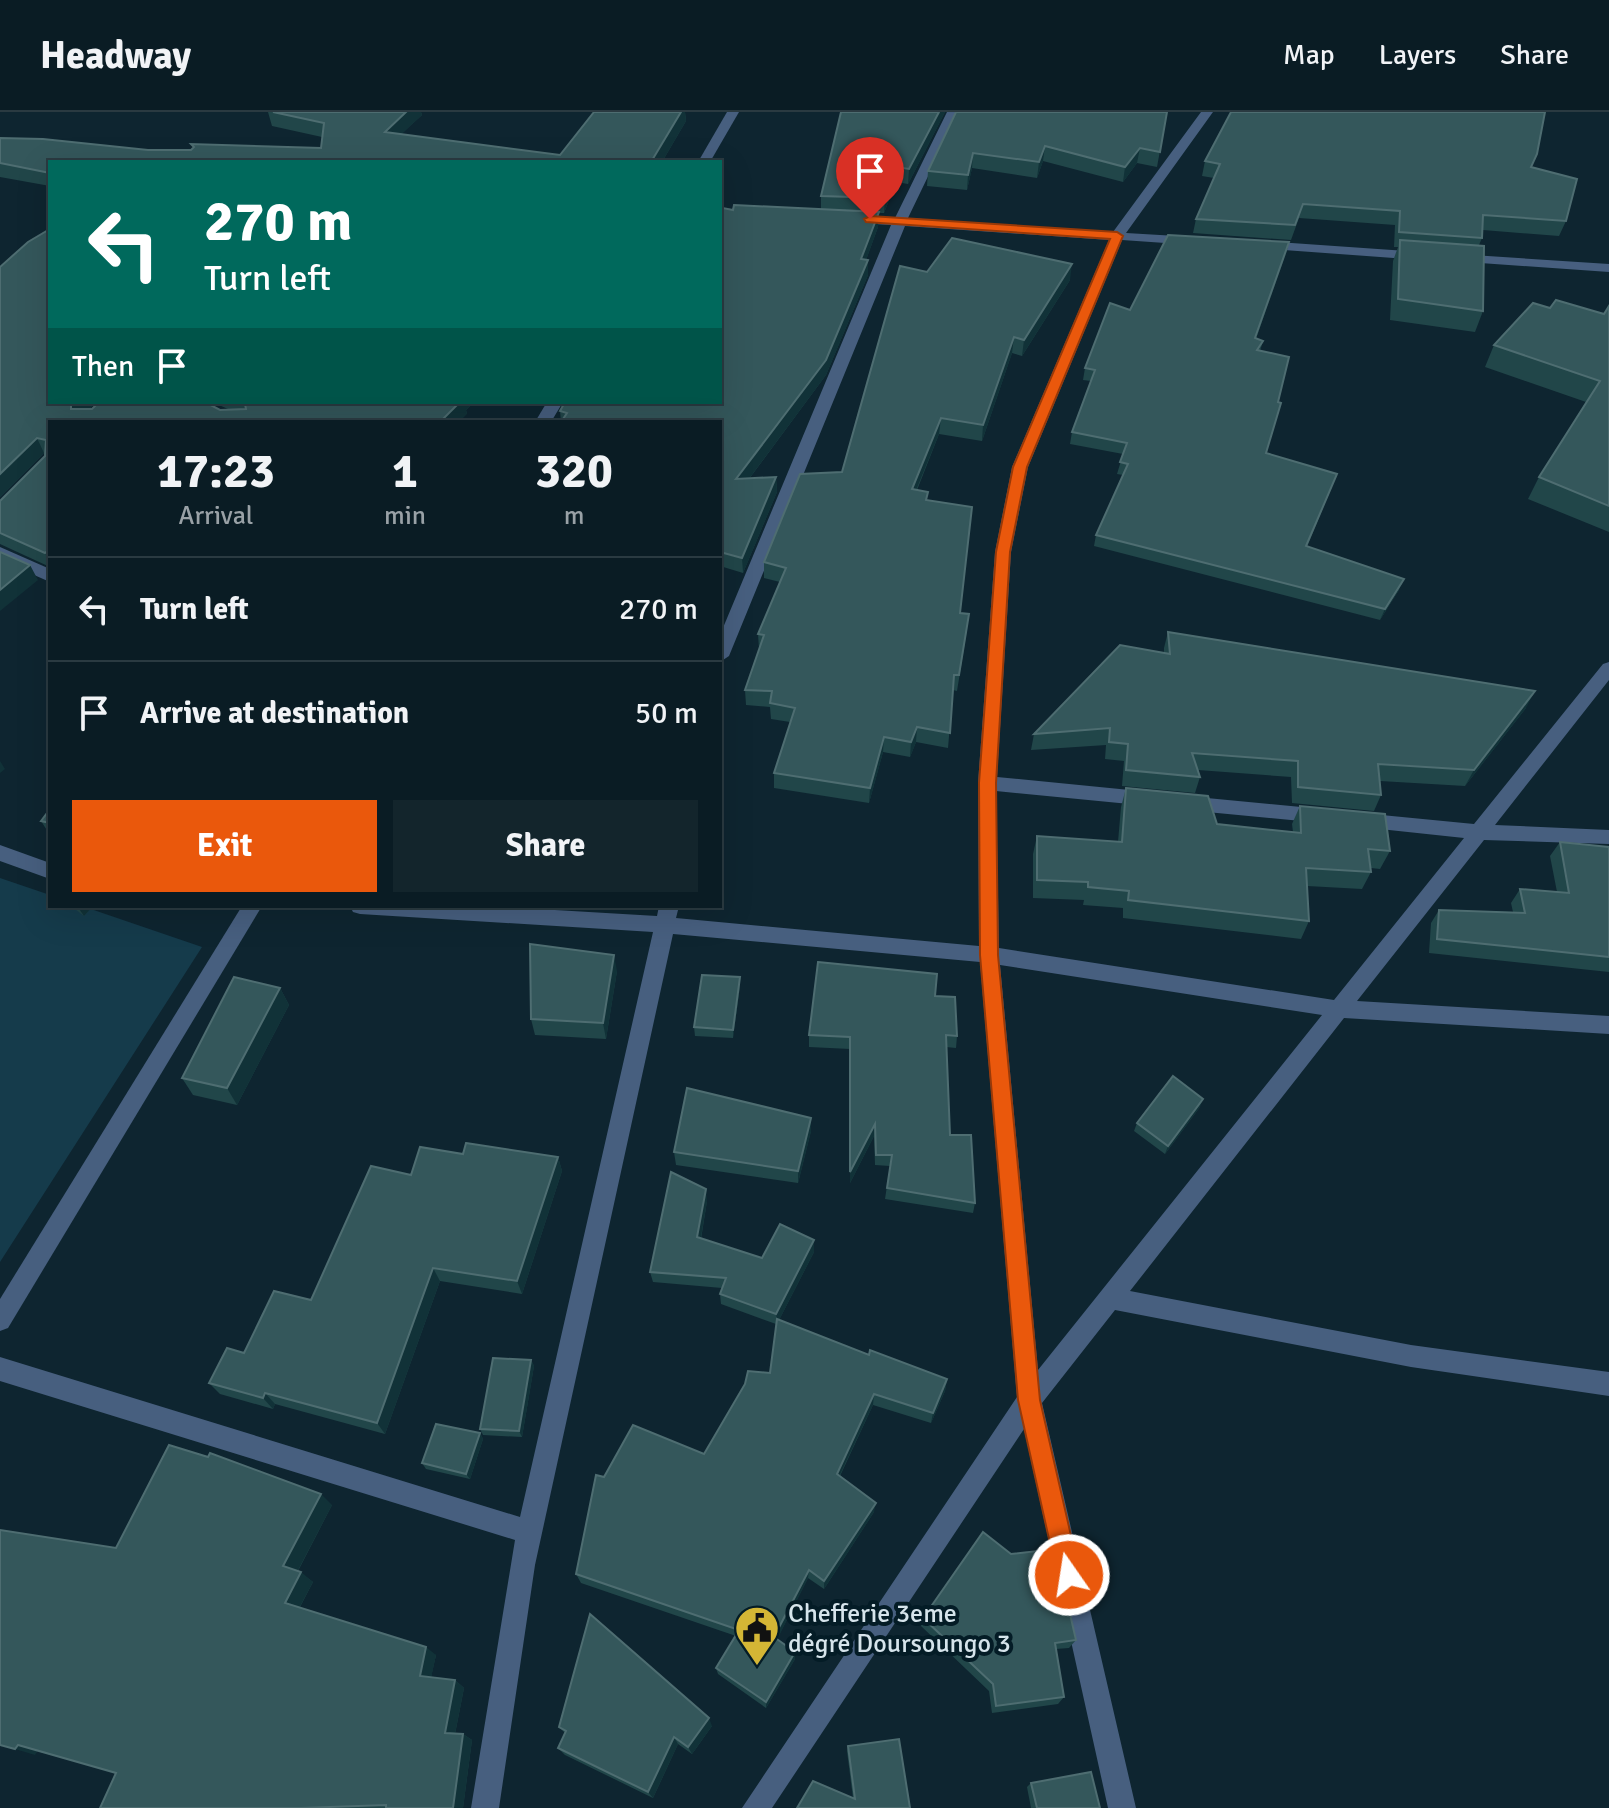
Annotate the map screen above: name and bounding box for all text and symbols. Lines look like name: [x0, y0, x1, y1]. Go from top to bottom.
text: Headway: [40, 32, 191, 79]
text: Map: [1283, 38, 1335, 72]
text: Layers: [1379, 38, 1456, 72]
text: Share: [1500, 38, 1569, 72]
pin: [836, 137, 904, 219]
icon: arrive: [848, 149, 892, 193]
text: 270 m: [204, 187, 352, 256]
icon: left: [72, 192, 176, 296]
text: Turn left: [204, 256, 331, 301]
icon: arrive: [150, 344, 194, 388]
text: Then: [72, 348, 134, 385]
text: 17:23: [157, 442, 275, 501]
text: 1: [392, 442, 418, 501]
text: 320: [535, 442, 613, 501]
text: Arrival: [179, 500, 253, 532]
text: min: [384, 500, 426, 532]
text: m: [564, 500, 584, 532]
icon: left: [72, 587, 116, 631]
text: Turn left: [140, 591, 249, 628]
text: 270 m: [619, 591, 698, 628]
icon: arrive: [72, 691, 116, 735]
text: Arrive at destination: [140, 695, 409, 732]
text: 50 m: [635, 695, 698, 732]
button: Exit: [72, 800, 377, 892]
button: Share: [393, 800, 698, 892]
position arrow: [1027, 1533, 1111, 1617]
place label: Chefferie 3eme dégré Doursoungo 3: [788, 1598, 1011, 1660]
public building icon: Chefferie 3eme dégré Doursoungo 3: [733, 1604, 781, 1667]

